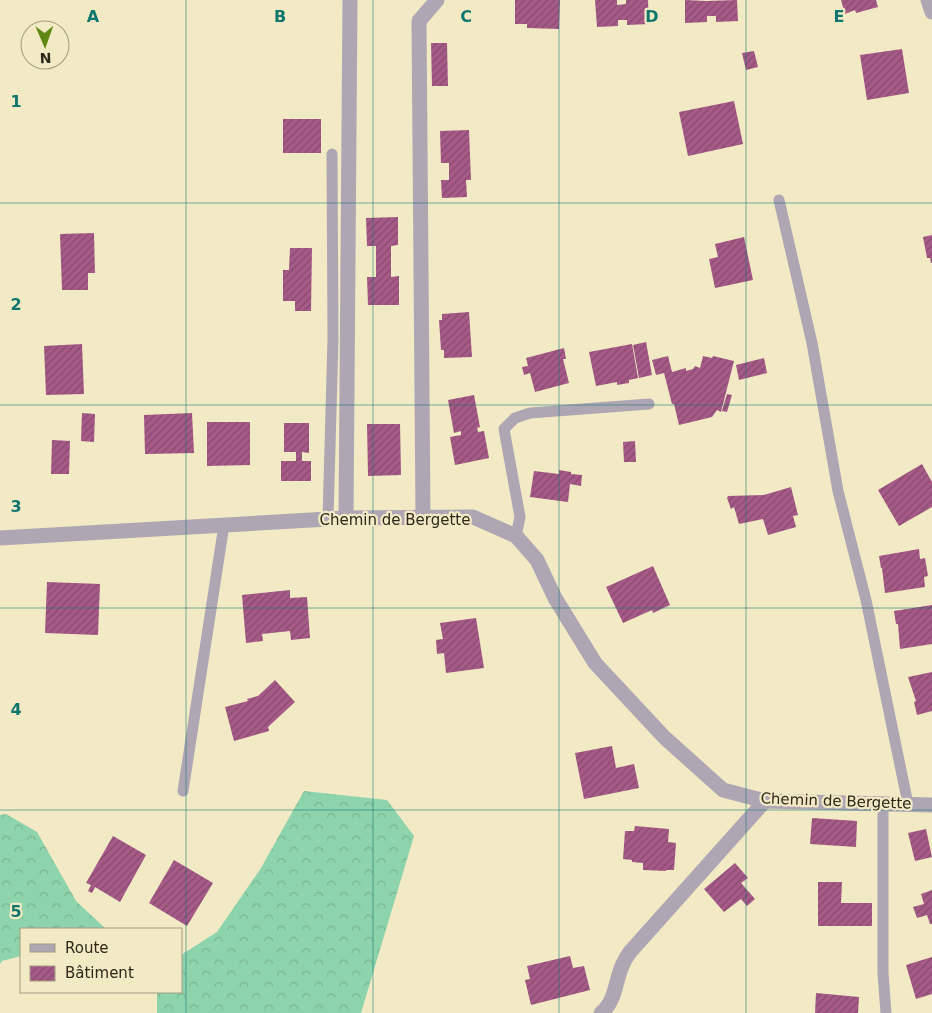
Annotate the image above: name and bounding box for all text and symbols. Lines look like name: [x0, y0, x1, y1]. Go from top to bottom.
text: A: [87, 7, 100, 26]
text: B: [274, 7, 286, 26]
text: C: [460, 7, 472, 26]
text: D: [645, 7, 659, 26]
text: E: [834, 7, 844, 26]
north arrow: [20, 20, 70, 70]
text: N: [39, 50, 52, 66]
text: 1: [10, 92, 22, 111]
text: 2: [10, 295, 22, 314]
text: 3: [10, 497, 22, 516]
street label: Chemin de Bergette: [320, 511, 470, 529]
text: 4: [10, 700, 22, 719]
street label: Chemin de Bergette: [760, 789, 912, 813]
text: 5: [10, 902, 22, 921]
legend: [20, 928, 182, 993]
text: Route: [65, 939, 109, 957]
text: Bâtiment: [65, 964, 134, 982]

